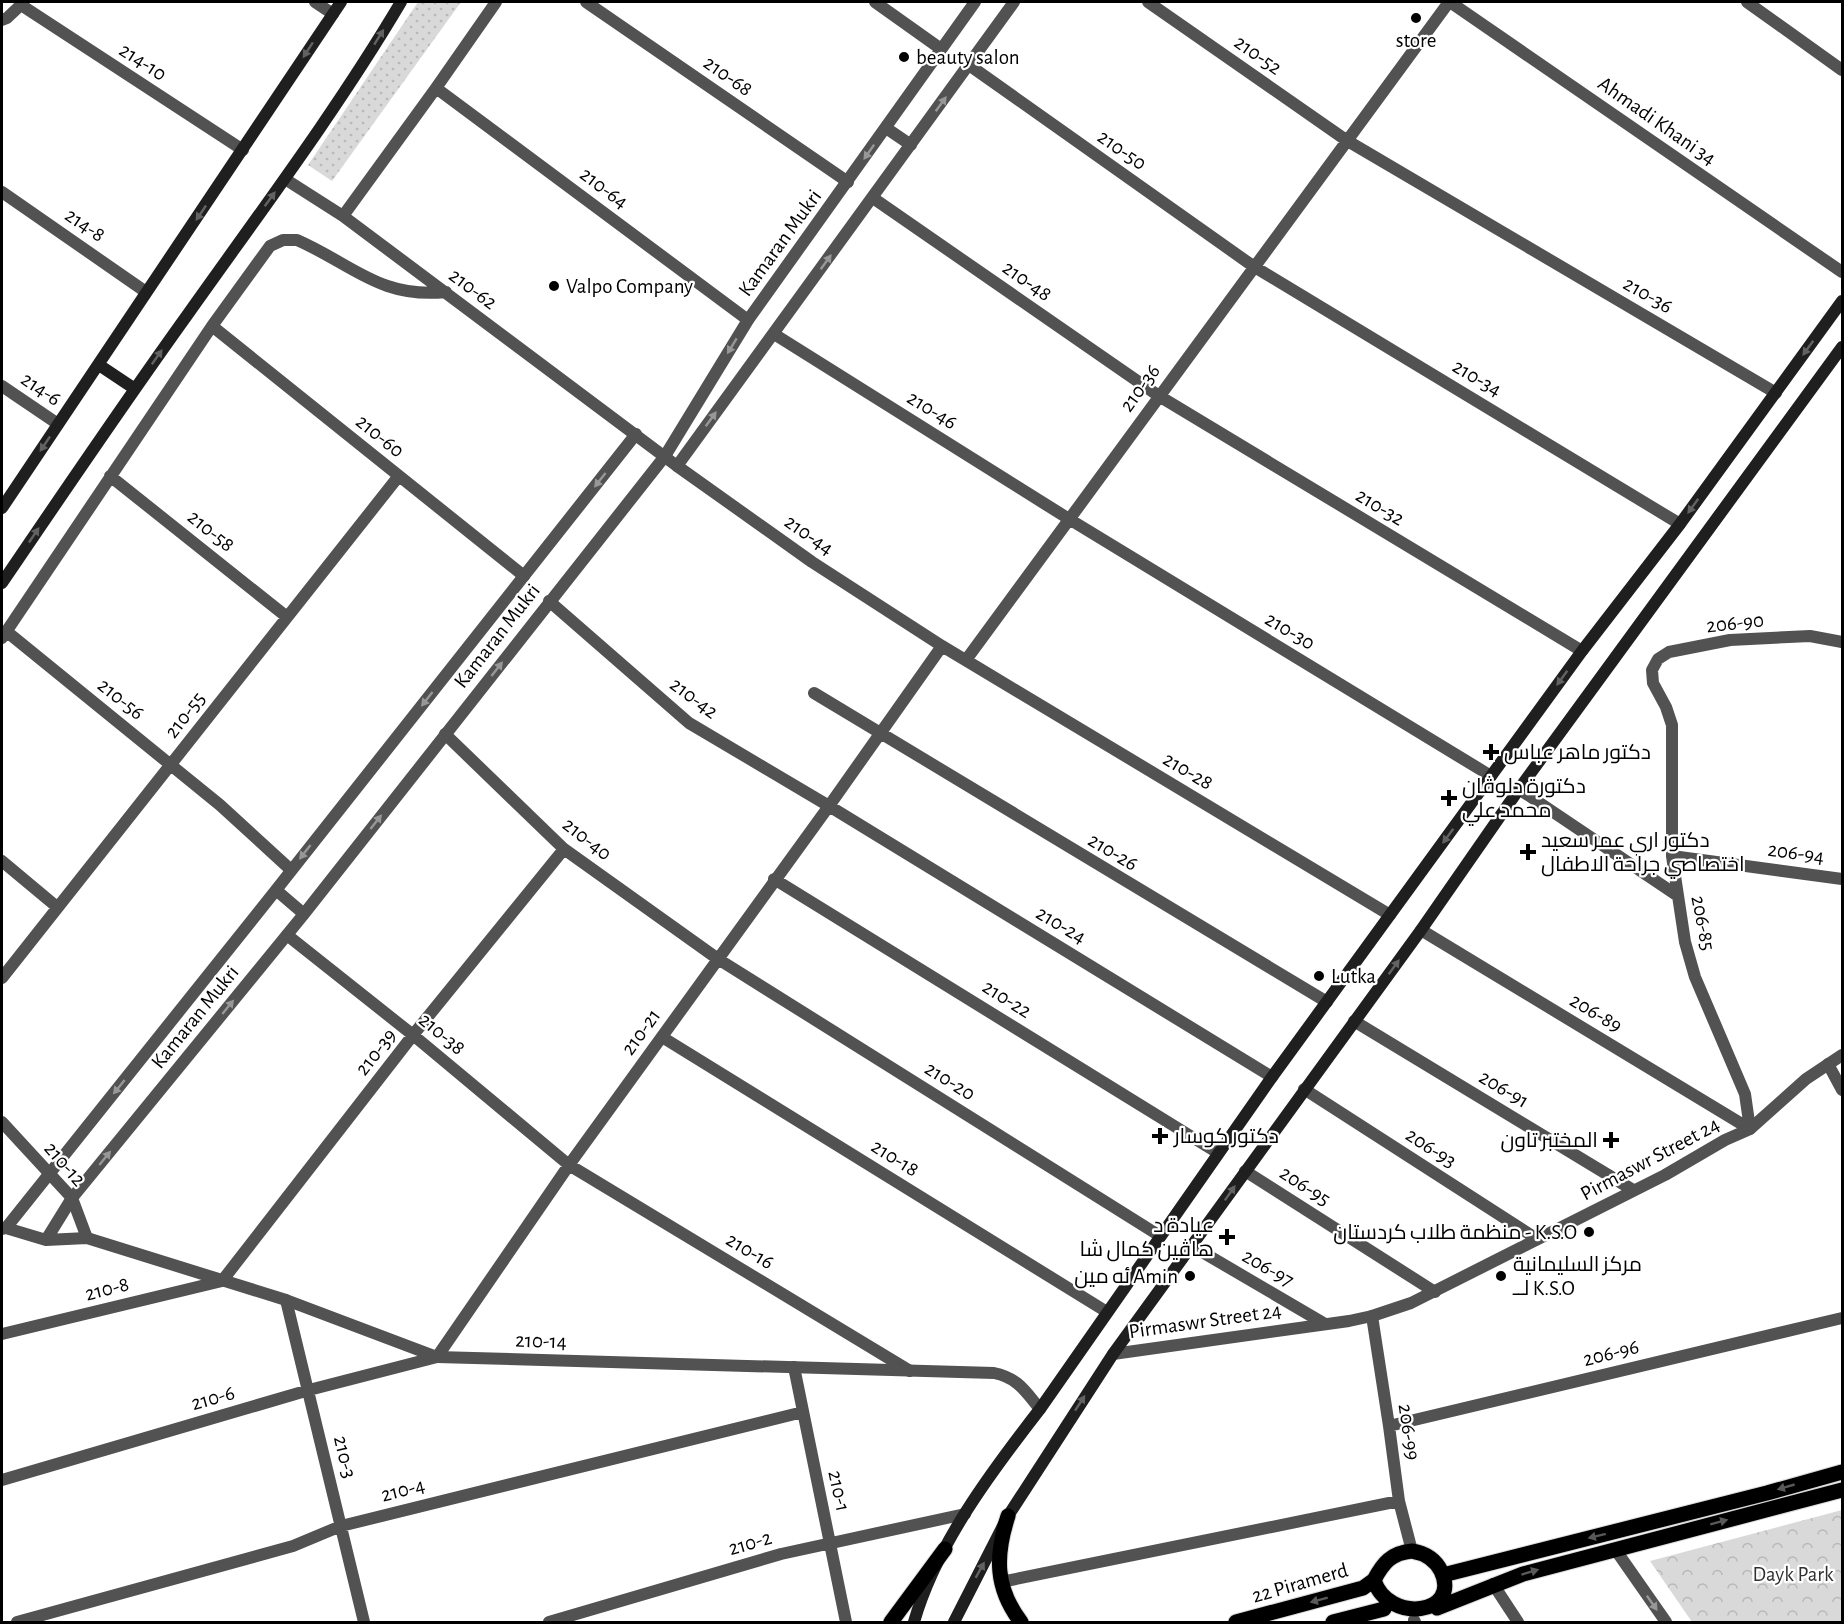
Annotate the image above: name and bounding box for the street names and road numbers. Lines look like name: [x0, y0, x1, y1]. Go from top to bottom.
street label: 210-52: [1230, 31, 1286, 79]
street label: 214-10: [116, 39, 170, 85]
street label: 210-68: [700, 52, 756, 100]
street label: Ahmadi Khani 34: [1594, 73, 1720, 169]
street label: 210-50: [1094, 126, 1150, 174]
street label: 210-64: [576, 163, 632, 213]
street label: Kamaran Mukri: [735, 186, 825, 300]
street label: 214-8: [61, 204, 109, 246]
street label: 210-48: [999, 257, 1055, 305]
street label: 210-62: [445, 264, 501, 314]
street label: 210-36: [1620, 273, 1676, 317]
street label: 210-34: [1449, 355, 1505, 401]
street label: 210-36: [1116, 360, 1164, 416]
street label: 214-6: [17, 368, 65, 410]
street label: 210-46: [903, 387, 961, 433]
street label: 210-60: [352, 410, 408, 462]
street label: 210-32: [1352, 484, 1408, 530]
street label: 210-58: [184, 506, 238, 556]
street label: 210-44: [781, 511, 837, 559]
street label: Kamaran Mukri: [450, 580, 544, 692]
street label: 210-30: [1261, 608, 1319, 654]
street label: 206-90: [1705, 610, 1765, 636]
street label: 210-42: [666, 673, 722, 723]
street label: 210-56: [94, 674, 148, 724]
street label: 210-55: [161, 688, 209, 742]
street label: 210-28: [1160, 748, 1216, 794]
street label: 210-40: [559, 814, 615, 864]
street label: 210-26: [1085, 829, 1141, 875]
street label: 206-94: [1766, 839, 1826, 867]
street label: 206-85: [1687, 894, 1719, 952]
street label: 210-24: [1032, 902, 1090, 948]
street label: Kamaran Mukri: [147, 962, 243, 1072]
street label: 210-22: [979, 976, 1035, 1022]
street label: 206-89: [1566, 989, 1626, 1037]
street label: 210-21: [617, 1005, 665, 1059]
street label: 210-38: [415, 1009, 469, 1059]
street label: 210-39: [351, 1025, 401, 1079]
street label: 210-20: [921, 1058, 979, 1104]
street label: 206-91: [1475, 1066, 1533, 1112]
street label: Pirmaswr Street 24: [1577, 1114, 1723, 1204]
street label: 206-93: [1402, 1124, 1460, 1172]
street label: 210-18: [868, 1135, 922, 1181]
street label: 210-12: [40, 1138, 90, 1190]
street label: 206-95: [1276, 1162, 1334, 1210]
street label: 210-16: [723, 1229, 777, 1273]
street label: 206-97: [1239, 1245, 1298, 1291]
street label: 210-8: [83, 1273, 131, 1305]
street label: Pirmaswr Street 24: [1127, 1300, 1283, 1342]
street label: 210-14: [515, 1330, 567, 1352]
street label: 206-96: [1581, 1336, 1641, 1370]
street label: 210-6: [189, 1382, 237, 1414]
street label: 206-99: [1395, 1402, 1423, 1462]
street label: 210-3: [330, 1434, 360, 1480]
street label: 210-1: [824, 1468, 854, 1514]
street label: 210-4: [379, 1474, 427, 1506]
street label: 210-2: [726, 1527, 774, 1559]
street label: 22 Piramerd: [1250, 1559, 1350, 1607]

